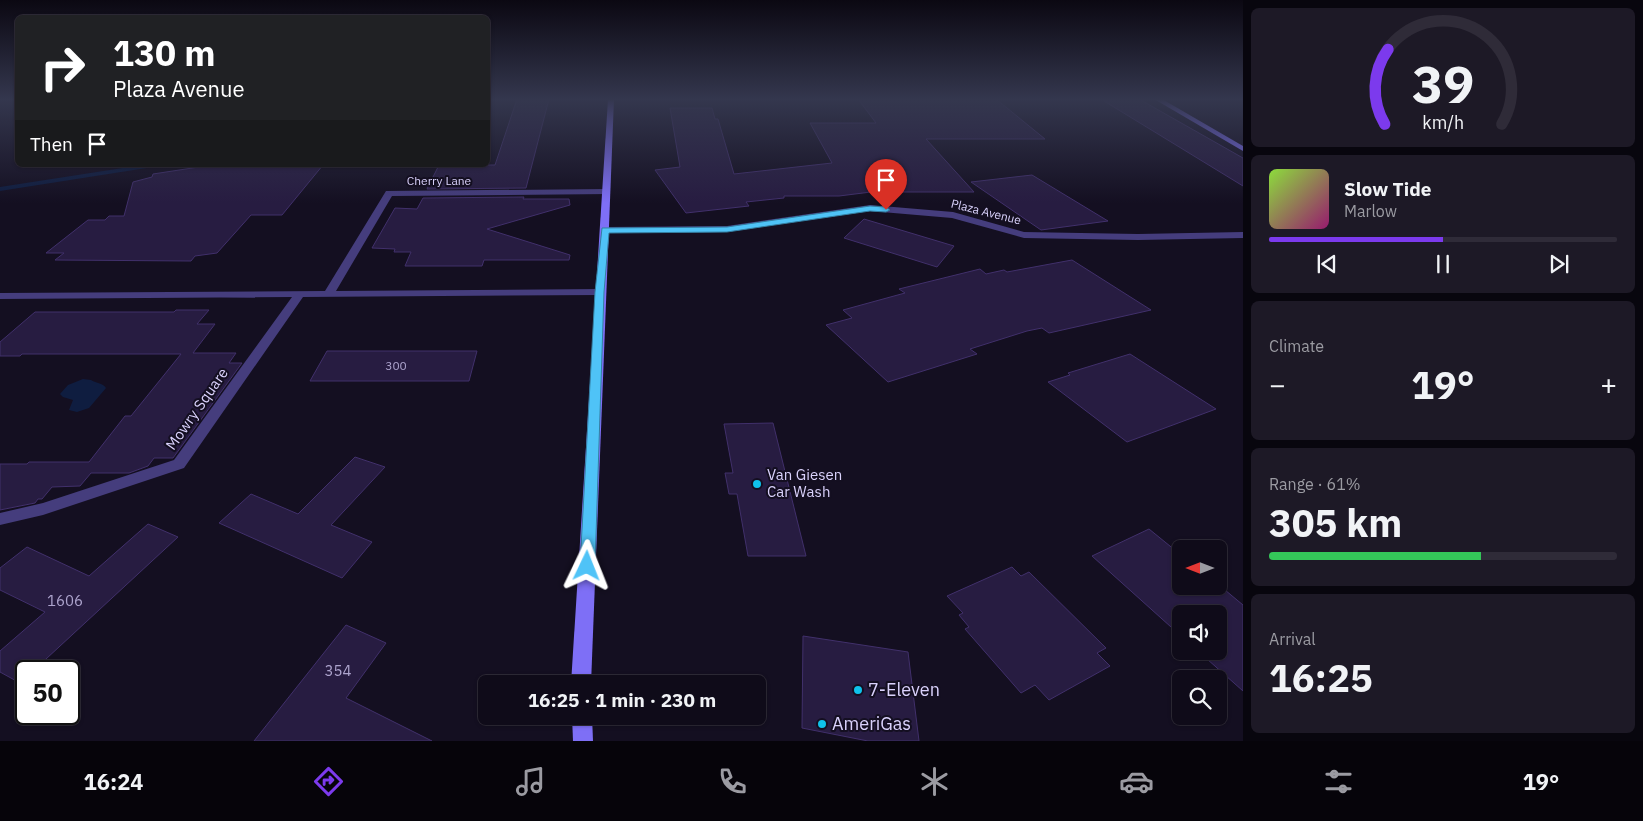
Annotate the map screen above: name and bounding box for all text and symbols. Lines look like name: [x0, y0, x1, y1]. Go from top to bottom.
text: 130 m: [113, 30, 216, 76]
icon: right: [30, 35, 95, 100]
text: 39: [1412, 50, 1474, 117]
text: Plaza Avenue: [113, 74, 245, 103]
text: km/h: [1422, 111, 1464, 134]
icon: arrive: [83, 130, 111, 158]
text: Then: [30, 132, 73, 156]
pin: [865, 159, 907, 210]
icon: arrive: [872, 166, 900, 194]
street label: Cherry Lane: [407, 173, 472, 188]
text: Slow Tide: [1344, 177, 1431, 201]
street label: Plaza Avenue: [949, 196, 1023, 228]
text: Marlow: [1344, 201, 1397, 221]
icon: previous: [1313, 250, 1341, 278]
icon: pause: [1429, 250, 1457, 278]
icon: next: [1545, 250, 1573, 278]
text: Climate: [1269, 336, 1324, 356]
house number: 300: [385, 358, 407, 373]
text: 19°: [1411, 360, 1475, 409]
street label: Mowry Square: [161, 364, 232, 454]
text: −: [1269, 366, 1286, 403]
text: +: [1600, 366, 1617, 403]
place label: Van Giesen Car Wash: [767, 465, 842, 501]
text: Range · 61%: [1269, 474, 1361, 494]
marker: Van Giesen Car Wash: [751, 478, 763, 490]
text: 305 km: [1269, 498, 1402, 547]
position arrow: [560, 539, 612, 591]
north arrow: [1172, 540, 1228, 595]
map controls: [1172, 540, 1227, 725]
house number: 1606: [47, 591, 83, 610]
button: sound: [1172, 605, 1227, 660]
text: Arrival: [1269, 629, 1316, 649]
text: 16:25: [1269, 653, 1373, 702]
speed limit sign: 50: [15, 660, 80, 725]
house number: 354: [324, 661, 352, 680]
button: search: [1172, 670, 1227, 725]
place label: 7-Eleven: [868, 678, 940, 701]
marker: 7-Eleven: [852, 684, 864, 696]
text: 16:25 · 1 min · 230 m: [528, 688, 716, 712]
place label: AmeriGas: [832, 712, 911, 735]
marker: AmeriGas: [816, 718, 828, 730]
icon: directions: [311, 764, 346, 799]
icon: music: [513, 764, 548, 799]
icon: phone: [715, 764, 750, 799]
icon: climate: [917, 764, 952, 799]
icon: car: [1119, 764, 1154, 799]
icon: filters: [1321, 764, 1356, 799]
text: 16:24: [84, 767, 144, 796]
text: 19°: [1523, 767, 1559, 796]

